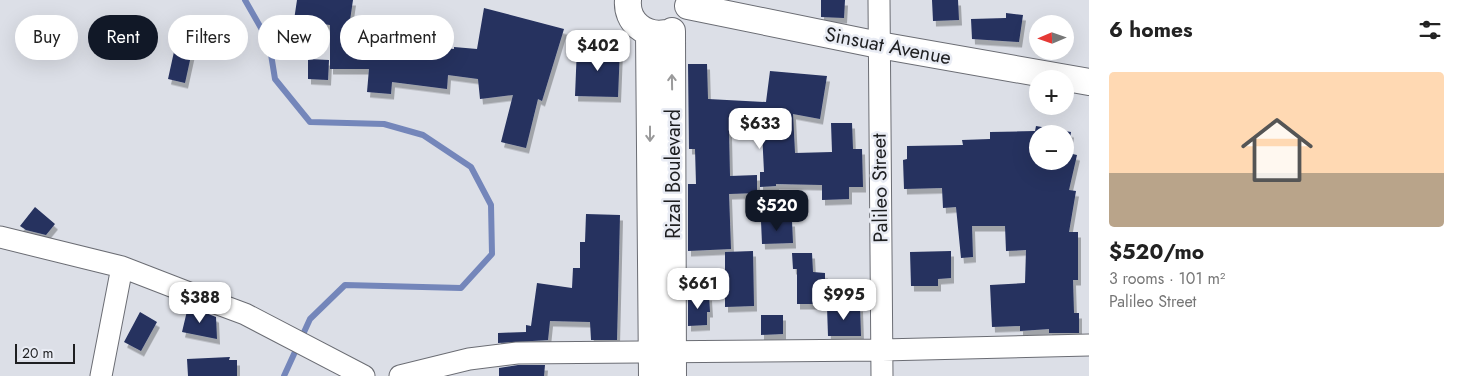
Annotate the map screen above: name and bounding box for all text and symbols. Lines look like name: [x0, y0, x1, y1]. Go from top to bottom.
chip: Buy: [15, 15, 78, 60]
chip: Rent: [88, 15, 158, 60]
chip: Filters: [168, 15, 248, 60]
chip: New: [258, 15, 330, 60]
chip: Apartment: [340, 15, 454, 60]
north arrow: [1029, 15, 1074, 60]
map controls: [1029, 15, 1074, 170]
text: 6 homes: [1109, 15, 1193, 45]
icon: filters: [1416, 16, 1444, 44]
street label: Sinsuat Avenue: [822, 20, 954, 72]
pin: $402: [568, 30, 628, 72]
text: $402: [577, 34, 619, 57]
button: +: [1029, 70, 1074, 115]
one-way arrow: [668, 75, 677, 91]
icon: home: [1232, 105, 1322, 195]
pin: $633: [730, 108, 790, 150]
street label: Rizal Boulevard: [659, 109, 688, 239]
text: $633: [740, 112, 780, 135]
button: −: [1029, 125, 1074, 170]
one-way arrow: [645, 126, 655, 142]
street label: Palileo Street: [865, 133, 895, 243]
pin: $520: [747, 190, 807, 232]
text: $520: [756, 194, 798, 217]
text: $520/mo: [1109, 237, 1204, 267]
text: 3 rooms · 101 m²: [1109, 267, 1225, 290]
pin: $661: [668, 268, 728, 310]
text: $661: [678, 272, 718, 295]
pin: $995: [814, 278, 874, 321]
pin: $388: [170, 282, 230, 324]
text: $995: [823, 283, 865, 306]
text: $388: [180, 286, 220, 309]
text: Palileo Street: [1109, 290, 1196, 313]
scale bar: [15, 341, 75, 364]
text: 20 m: [22, 343, 54, 363]

